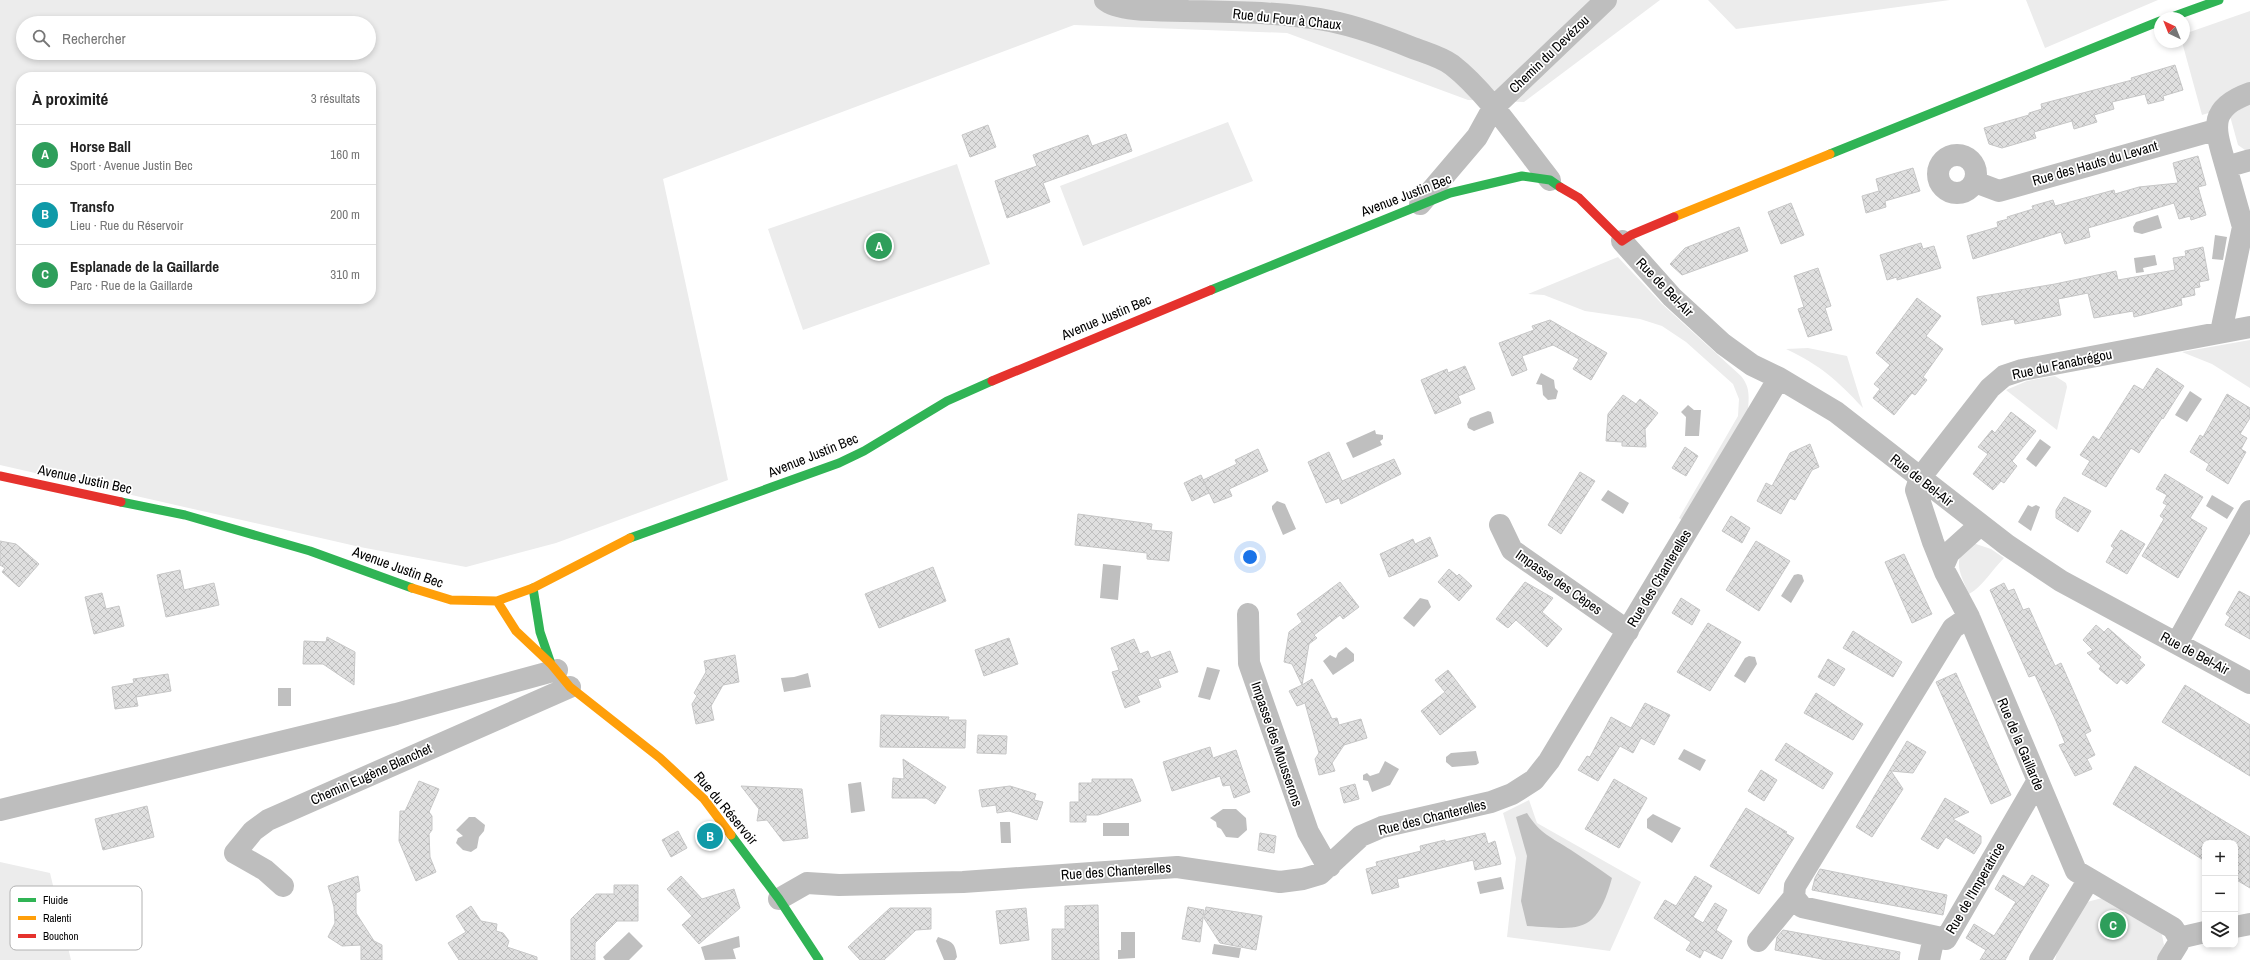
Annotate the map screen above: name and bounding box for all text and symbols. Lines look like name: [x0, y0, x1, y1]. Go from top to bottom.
street label: Rue du Four à Chaux: [1232, 4, 1342, 34]
street label: Chemin du Devézou: [1505, 11, 1593, 97]
north arrow: [2154, 12, 2190, 48]
search box: [16, 16, 376, 60]
icon: search: [30, 27, 52, 49]
text: Rechercher: [62, 28, 126, 49]
text: À proximité: [32, 87, 108, 110]
text: 3 résultats: [311, 90, 360, 107]
text: Horse Ball: [70, 136, 131, 157]
street label: Rue des Hauts du Levant: [2030, 136, 2160, 190]
text: A: [41, 146, 49, 163]
text: 160 m: [330, 146, 360, 163]
text: Sport · Avenue Justin Bec: [70, 157, 193, 174]
street label: Avenue Justin Bec: [1357, 169, 1454, 221]
text: Transfo: [70, 196, 114, 217]
text: B: [41, 206, 49, 223]
text: 200 m: [330, 206, 360, 223]
text: Lieu · Rue du Réservoir: [70, 217, 183, 234]
pin: A: [866, 231, 892, 261]
street label: Rue de Bel-Air: [1632, 254, 1698, 320]
text: Esplanade de la Gaillarde: [70, 256, 219, 277]
text: C: [41, 266, 49, 283]
text: 310 m: [330, 266, 360, 283]
text: Parc · Rue de la Gaillarde: [70, 277, 193, 294]
street label: Avenue Justin Bec: [1058, 290, 1154, 344]
street label: Rue du Fanabrégou: [2010, 345, 2114, 383]
street label: Avenue Justin Bec: [764, 429, 861, 482]
street label: Rue de Bel-Air: [1887, 450, 1957, 510]
street label: Avenue Justin Bec: [35, 460, 134, 498]
street label: Rue des Chanterelles: [1623, 526, 1695, 630]
street label: Avenue Justin Bec: [349, 542, 446, 592]
street label: Impasse des Cèpes: [1512, 546, 1606, 619]
your location: [1240, 547, 1260, 567]
street label: Rue de Bel-Air: [2158, 627, 2233, 679]
street label: Impasse des Mousserons: [1247, 679, 1307, 809]
street label: Rue de la Gaillarde: [1993, 695, 2049, 793]
street label: Chemin Eugène Blanchet: [308, 739, 434, 809]
street label: Rue du Réservoir: [690, 768, 762, 848]
street label: Rue des Chanterelles: [1376, 795, 1488, 839]
pin: B: [697, 821, 723, 851]
street label: Rue de l'Imperatrice: [1941, 839, 2009, 937]
map controls: [2202, 840, 2238, 948]
button: +: [2202, 840, 2238, 876]
street label: Rue des Chanterelles: [1060, 858, 1172, 884]
button: −: [2202, 876, 2238, 912]
legend: [10, 886, 142, 950]
text: Fluide: [43, 893, 68, 907]
pin: C: [2100, 910, 2126, 940]
text: Ralenti: [43, 911, 72, 925]
button: layers: [2202, 912, 2238, 948]
text: Bouchon: [43, 929, 79, 943]

